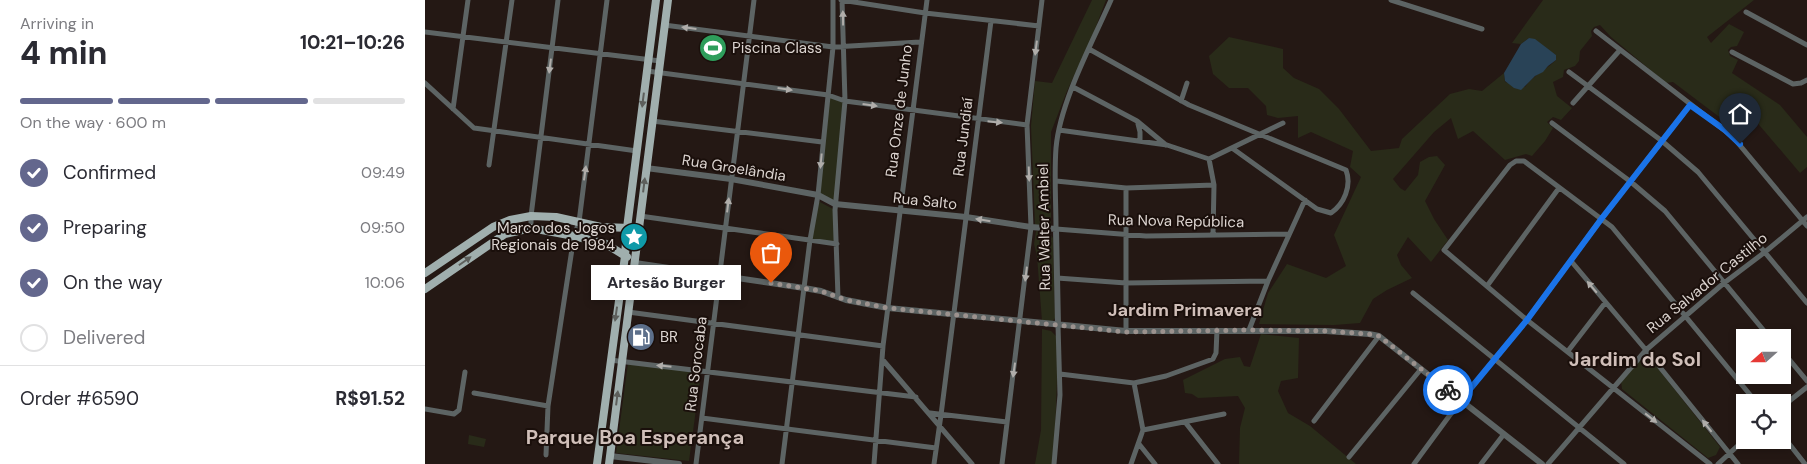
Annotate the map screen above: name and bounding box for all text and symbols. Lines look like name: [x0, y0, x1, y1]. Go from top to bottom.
one-way arrow: [839, 9, 847, 25]
text: Arriving in: [20, 13, 94, 34]
one-way arrow: [681, 24, 697, 32]
text: 10:21–10:26: [300, 30, 405, 55]
text: 4 min: [20, 32, 107, 74]
sports icon: Piscina Class: [698, 33, 728, 63]
place label: Piscina Class: [732, 38, 822, 58]
one-way arrow: [1032, 41, 1040, 57]
street label: Rua Onze de Junho: [881, 43, 917, 178]
one-way arrow: [546, 58, 554, 74]
one-way arrow: [778, 86, 794, 94]
one-way arrow: [639, 93, 647, 109]
pin: [1719, 93, 1761, 144]
street label: Rua Jundiaí: [948, 96, 978, 177]
icon: home: [1726, 100, 1754, 128]
one-way arrow: [862, 101, 878, 109]
text: On the way · 600 m: [20, 112, 166, 133]
one-way arrow: [988, 118, 1004, 126]
street label: Rua Groelândia: [681, 150, 787, 186]
one-way arrow: [816, 153, 824, 169]
icon: check: [20, 159, 48, 187]
text: Confirmed: [63, 160, 156, 185]
text: 09:49: [361, 162, 405, 183]
street label: Rua Walter Ambiel: [1033, 163, 1055, 291]
one-way arrow: [581, 165, 589, 181]
one-way arrow: [1026, 166, 1034, 182]
one-way arrow: [640, 177, 648, 193]
street label: Rua Salto: [892, 188, 958, 214]
one-way arrow: [724, 197, 732, 213]
street label: Rua Nova República: [1108, 210, 1244, 232]
icon: check: [20, 214, 48, 242]
text: Preparing: [63, 215, 147, 240]
one-way arrow: [975, 216, 991, 224]
text: 09:50: [360, 217, 405, 238]
place label: Marco dos Jogos Regionais de 1984: [491, 218, 615, 255]
place icon: Marco dos Jogos Regionais de 1984: [619, 222, 649, 252]
street label: Rua Salvador Castilho: [1642, 228, 1772, 338]
pin: [750, 232, 792, 283]
icon: bag: [757, 239, 785, 267]
one-way arrow: [458, 256, 472, 266]
callout: Artesão Burger: [591, 266, 741, 300]
one-way arrow: [1022, 267, 1030, 283]
icon: check: [20, 269, 48, 297]
text: On the way: [63, 270, 163, 295]
text: 10:06: [365, 272, 405, 293]
text: Artesão Burger: [607, 272, 725, 293]
one-way arrow: [1587, 281, 1598, 294]
district label: Jardim Primavera: [1108, 298, 1262, 322]
one-way arrow: [612, 306, 620, 322]
street label: Rua Sorocaba: [680, 315, 712, 413]
fuel station icon: BR: [626, 322, 656, 352]
text: Delivered: [63, 325, 145, 350]
place label: BR: [660, 327, 678, 347]
north arrow: [1736, 329, 1791, 384]
map controls: [1736, 329, 1791, 449]
district label: Jardim do Sol: [1569, 346, 1701, 372]
one-way arrow: [656, 362, 672, 370]
one-way arrow: [1010, 362, 1018, 378]
courier: [1423, 365, 1473, 415]
icon: bike: [1434, 376, 1462, 404]
text: Order #6590: [20, 386, 139, 411]
text: R$91.52: [335, 386, 405, 411]
one-way arrow: [613, 390, 621, 406]
button: locate: [1736, 394, 1791, 449]
one-way arrow: [1644, 412, 1657, 423]
one-way arrow: [1701, 420, 1712, 433]
district label: Parque Boa Esperança: [526, 424, 744, 450]

